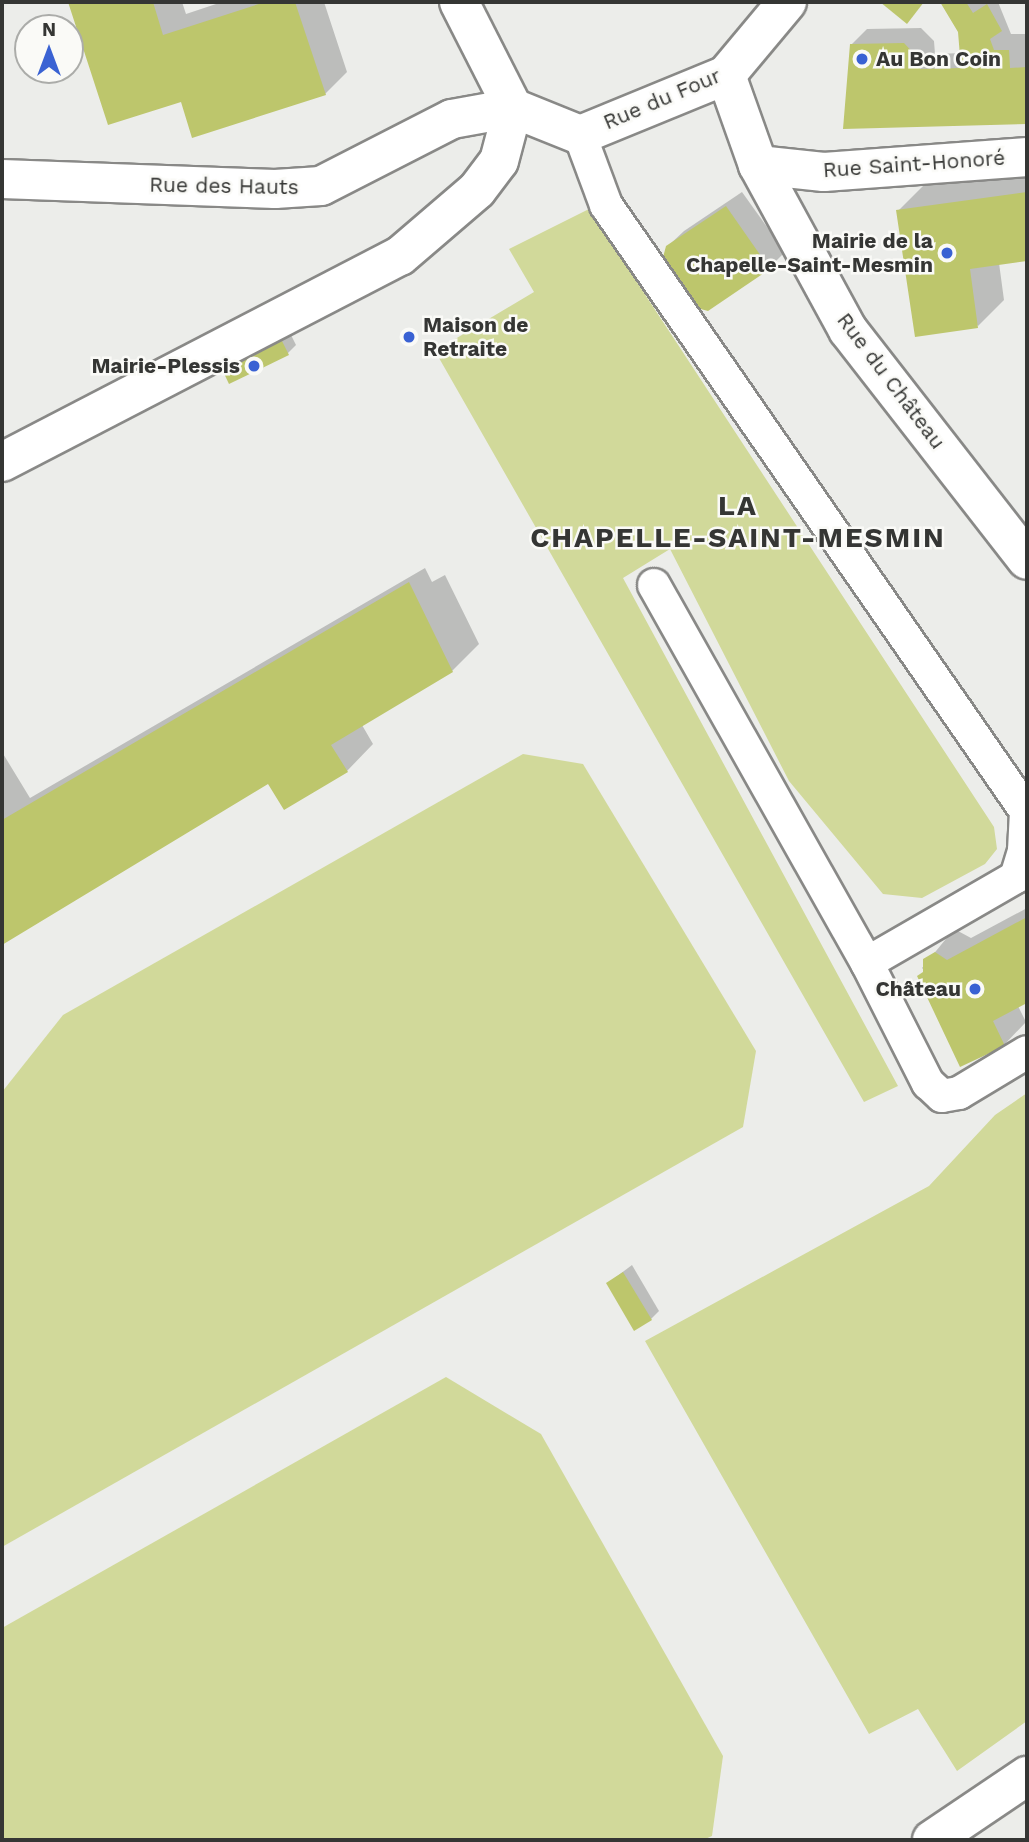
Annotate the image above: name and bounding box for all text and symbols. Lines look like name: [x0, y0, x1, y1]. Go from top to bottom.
north arrow: [14, 14, 84, 84]
text: N: [42, 18, 56, 41]
place label: Au Bon Coin: [876, 46, 1001, 72]
marker: Au Bon Coin: [854, 51, 870, 67]
street label: Rue du Four: [600, 63, 724, 135]
street label: Rue Saint-Honoré: [822, 145, 1006, 183]
street label: Rue des Hauts: [149, 172, 299, 200]
place label: Mairie de la Chapelle-Saint-Mesmin: [686, 228, 933, 278]
marker: Mairie de la Chapelle-Saint-Mesmin: [939, 245, 955, 261]
street label: Rue du Château: [832, 308, 950, 454]
place label: Maison de Retraite: [423, 312, 528, 362]
marker: Maison de Retraite: [401, 329, 417, 345]
place label: Mairie-Plessis: [92, 353, 240, 379]
marker: Mairie-Plessis: [246, 358, 262, 374]
district label: LA CHAPELLE-SAINT-MESMIN: [533, 489, 943, 555]
place label: Château: [875, 976, 961, 1002]
marker: Château: [967, 981, 983, 997]

